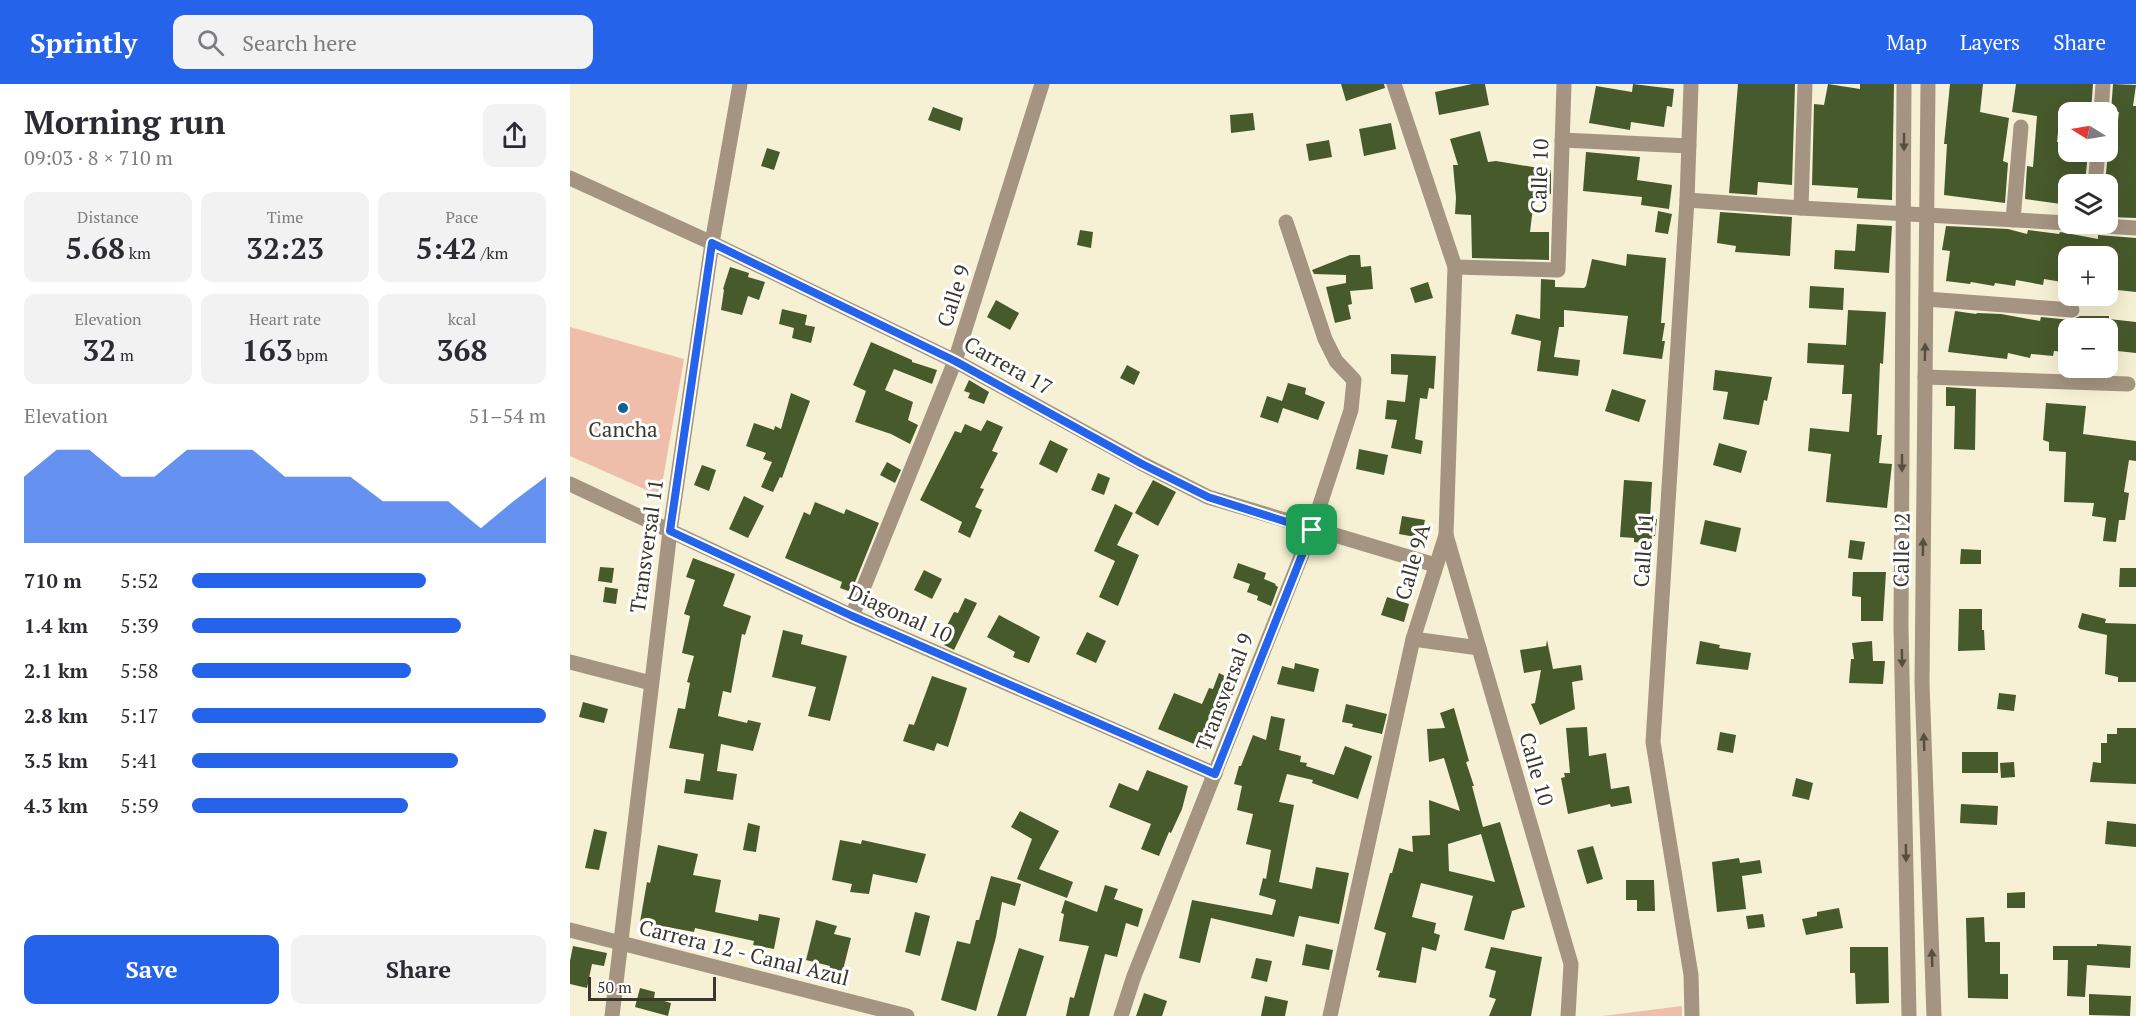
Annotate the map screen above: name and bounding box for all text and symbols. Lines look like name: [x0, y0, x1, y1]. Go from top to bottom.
search box: [173, 15, 593, 69]
text: Sprintly: [30, 24, 137, 61]
icon: search: [194, 26, 227, 59]
text: Search here: [242, 28, 357, 57]
text: Map: [1886, 28, 1927, 56]
text: Layers: [1960, 28, 2020, 56]
text: Share: [2053, 28, 2106, 56]
text: Morning run: [24, 100, 226, 143]
north arrow: [2058, 102, 2118, 162]
map controls: [2058, 102, 2118, 378]
button: share: [483, 104, 546, 167]
one-way arrow: [1899, 133, 1909, 152]
street label: Calle 10: [1524, 138, 1554, 214]
text: 09:03 · 8 × 710 m: [24, 144, 173, 171]
button: layers: [2058, 174, 2118, 234]
text: Distance: [77, 206, 139, 228]
text: Time: [267, 206, 303, 228]
text: Pace: [446, 206, 478, 228]
text: 5.68: [65, 228, 125, 268]
text: 32:23: [246, 228, 324, 268]
text: 5:42: [416, 228, 477, 268]
text: km: [125, 242, 151, 264]
text: /km: [477, 242, 508, 264]
button: +: [2058, 246, 2118, 306]
street label: Calle 9: [930, 261, 976, 330]
text: Elevation: [74, 308, 142, 330]
text: Heart rate: [249, 308, 321, 330]
text: kcal: [448, 308, 476, 330]
button: −: [2058, 318, 2118, 378]
street label: Carrera 17: [959, 329, 1058, 401]
text: 32: [82, 330, 116, 370]
text: 163: [242, 330, 293, 370]
text: 368: [437, 330, 487, 370]
one-way arrow: [1920, 342, 1930, 361]
text: m: [116, 344, 134, 366]
text: bpm: [293, 344, 328, 366]
marker: Cancha: [616, 401, 630, 415]
text: Elevation: [24, 402, 108, 429]
text: 51–54 m: [469, 402, 546, 429]
place label: Cancha: [588, 415, 658, 443]
one-way arrow: [1897, 454, 1907, 473]
street label: Transversal 11: [623, 477, 669, 615]
pin: [1286, 504, 1337, 555]
street label: Calle 11: [1626, 512, 1660, 588]
street label: Calle 12: [1886, 512, 1916, 588]
icon: arrive: [1295, 513, 1328, 546]
street label: Calle 9A: [1388, 520, 1436, 603]
one-way arrow: [1918, 537, 1928, 556]
text: 710 m: [24, 567, 82, 594]
text: 5:52: [120, 567, 159, 594]
street label: Diagonal 10: [844, 578, 957, 649]
text: 1.4 km: [24, 612, 88, 639]
text: 5:39: [120, 612, 159, 639]
street label: Transversal 9: [1189, 629, 1259, 754]
one-way arrow: [1897, 649, 1906, 668]
text: 2.1 km: [24, 657, 88, 684]
text: 5:58: [120, 657, 159, 684]
text: 2.8 km: [24, 702, 88, 729]
text: 5:17: [120, 702, 159, 729]
street label: Calle 10: [1513, 729, 1561, 809]
one-way arrow: [1919, 732, 1929, 751]
text: 3.5 km: [24, 747, 88, 774]
text: 5:41: [120, 747, 159, 774]
text: 4.3 km: [24, 792, 88, 819]
text: 5:59: [120, 792, 159, 819]
one-way arrow: [1901, 844, 1910, 863]
street label: Carrera 12 - Canal Azul: [636, 912, 852, 992]
button: Save: [24, 935, 279, 1004]
button: Share: [291, 935, 546, 1004]
one-way arrow: [1928, 948, 1937, 967]
scale bar: [588, 974, 716, 1002]
text: 50 m: [597, 976, 632, 998]

